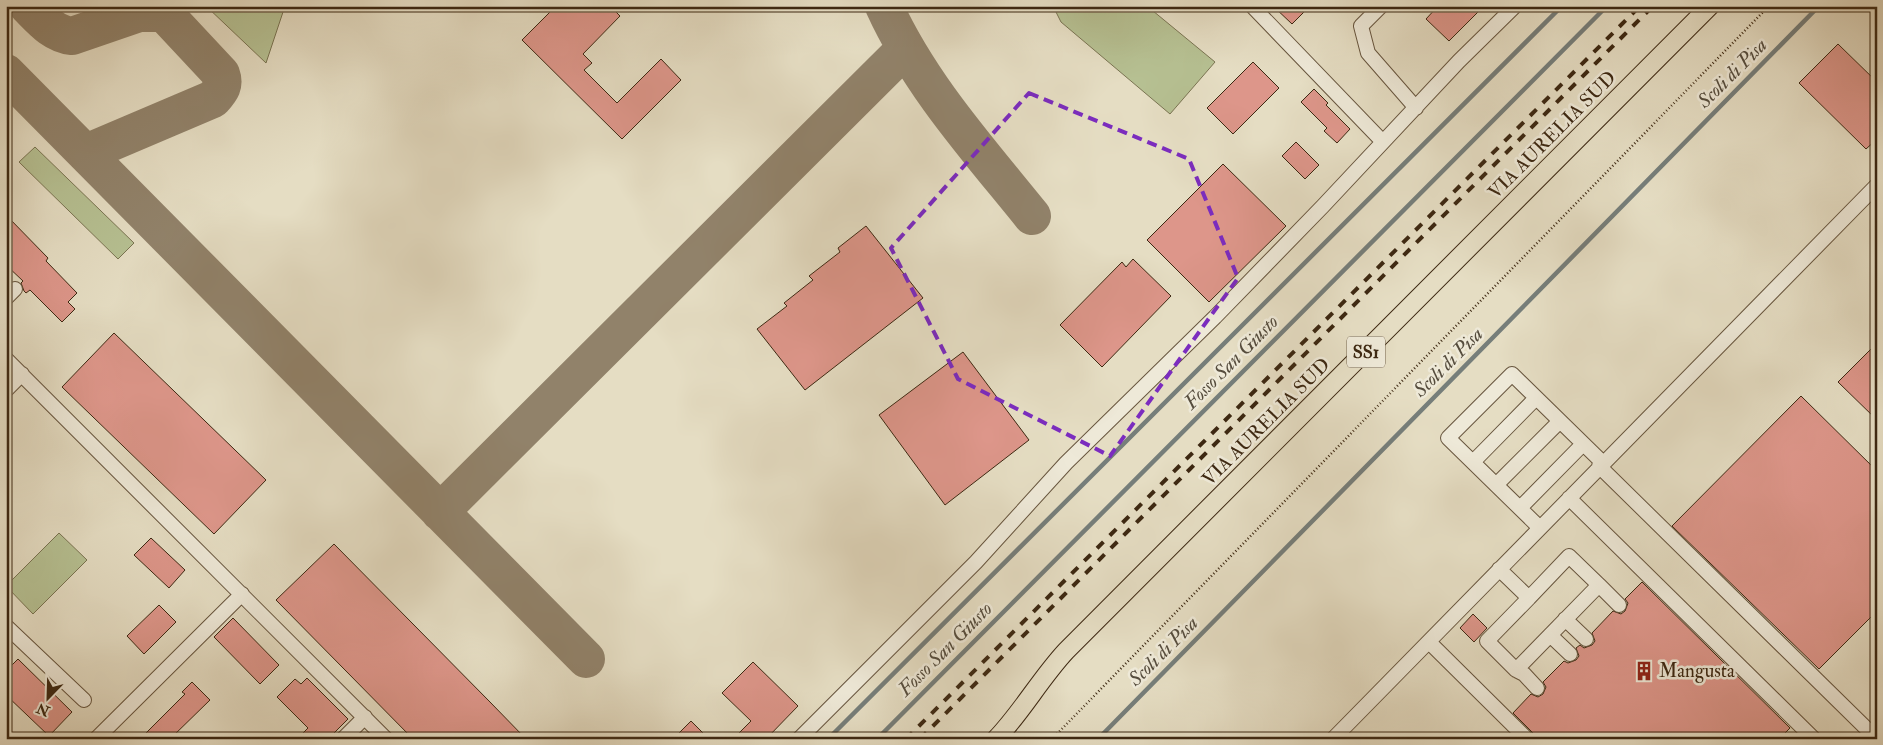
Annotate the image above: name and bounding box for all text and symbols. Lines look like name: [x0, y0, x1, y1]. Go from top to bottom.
water label: Scoli di Pisa: [1691, 33, 1772, 114]
street label: VIA AURELIA SUD: [1483, 66, 1621, 204]
water label: Fosso San Giusto: [1178, 309, 1284, 415]
water label: Scoli di Pisa: [1407, 322, 1488, 403]
road number: SS1: [1347, 337, 1385, 368]
street label: VIA AURELIA SUD: [1197, 353, 1335, 491]
water label: Fosso San Giusto: [892, 596, 998, 702]
water label: Scoli di Pisa: [1122, 611, 1203, 692]
place label: Mangusta: [1659, 659, 1735, 683]
building icon: Mangusta: [1633, 660, 1655, 682]
north arrow: [22, 672, 72, 722]
text: N: [34, 699, 53, 720]

